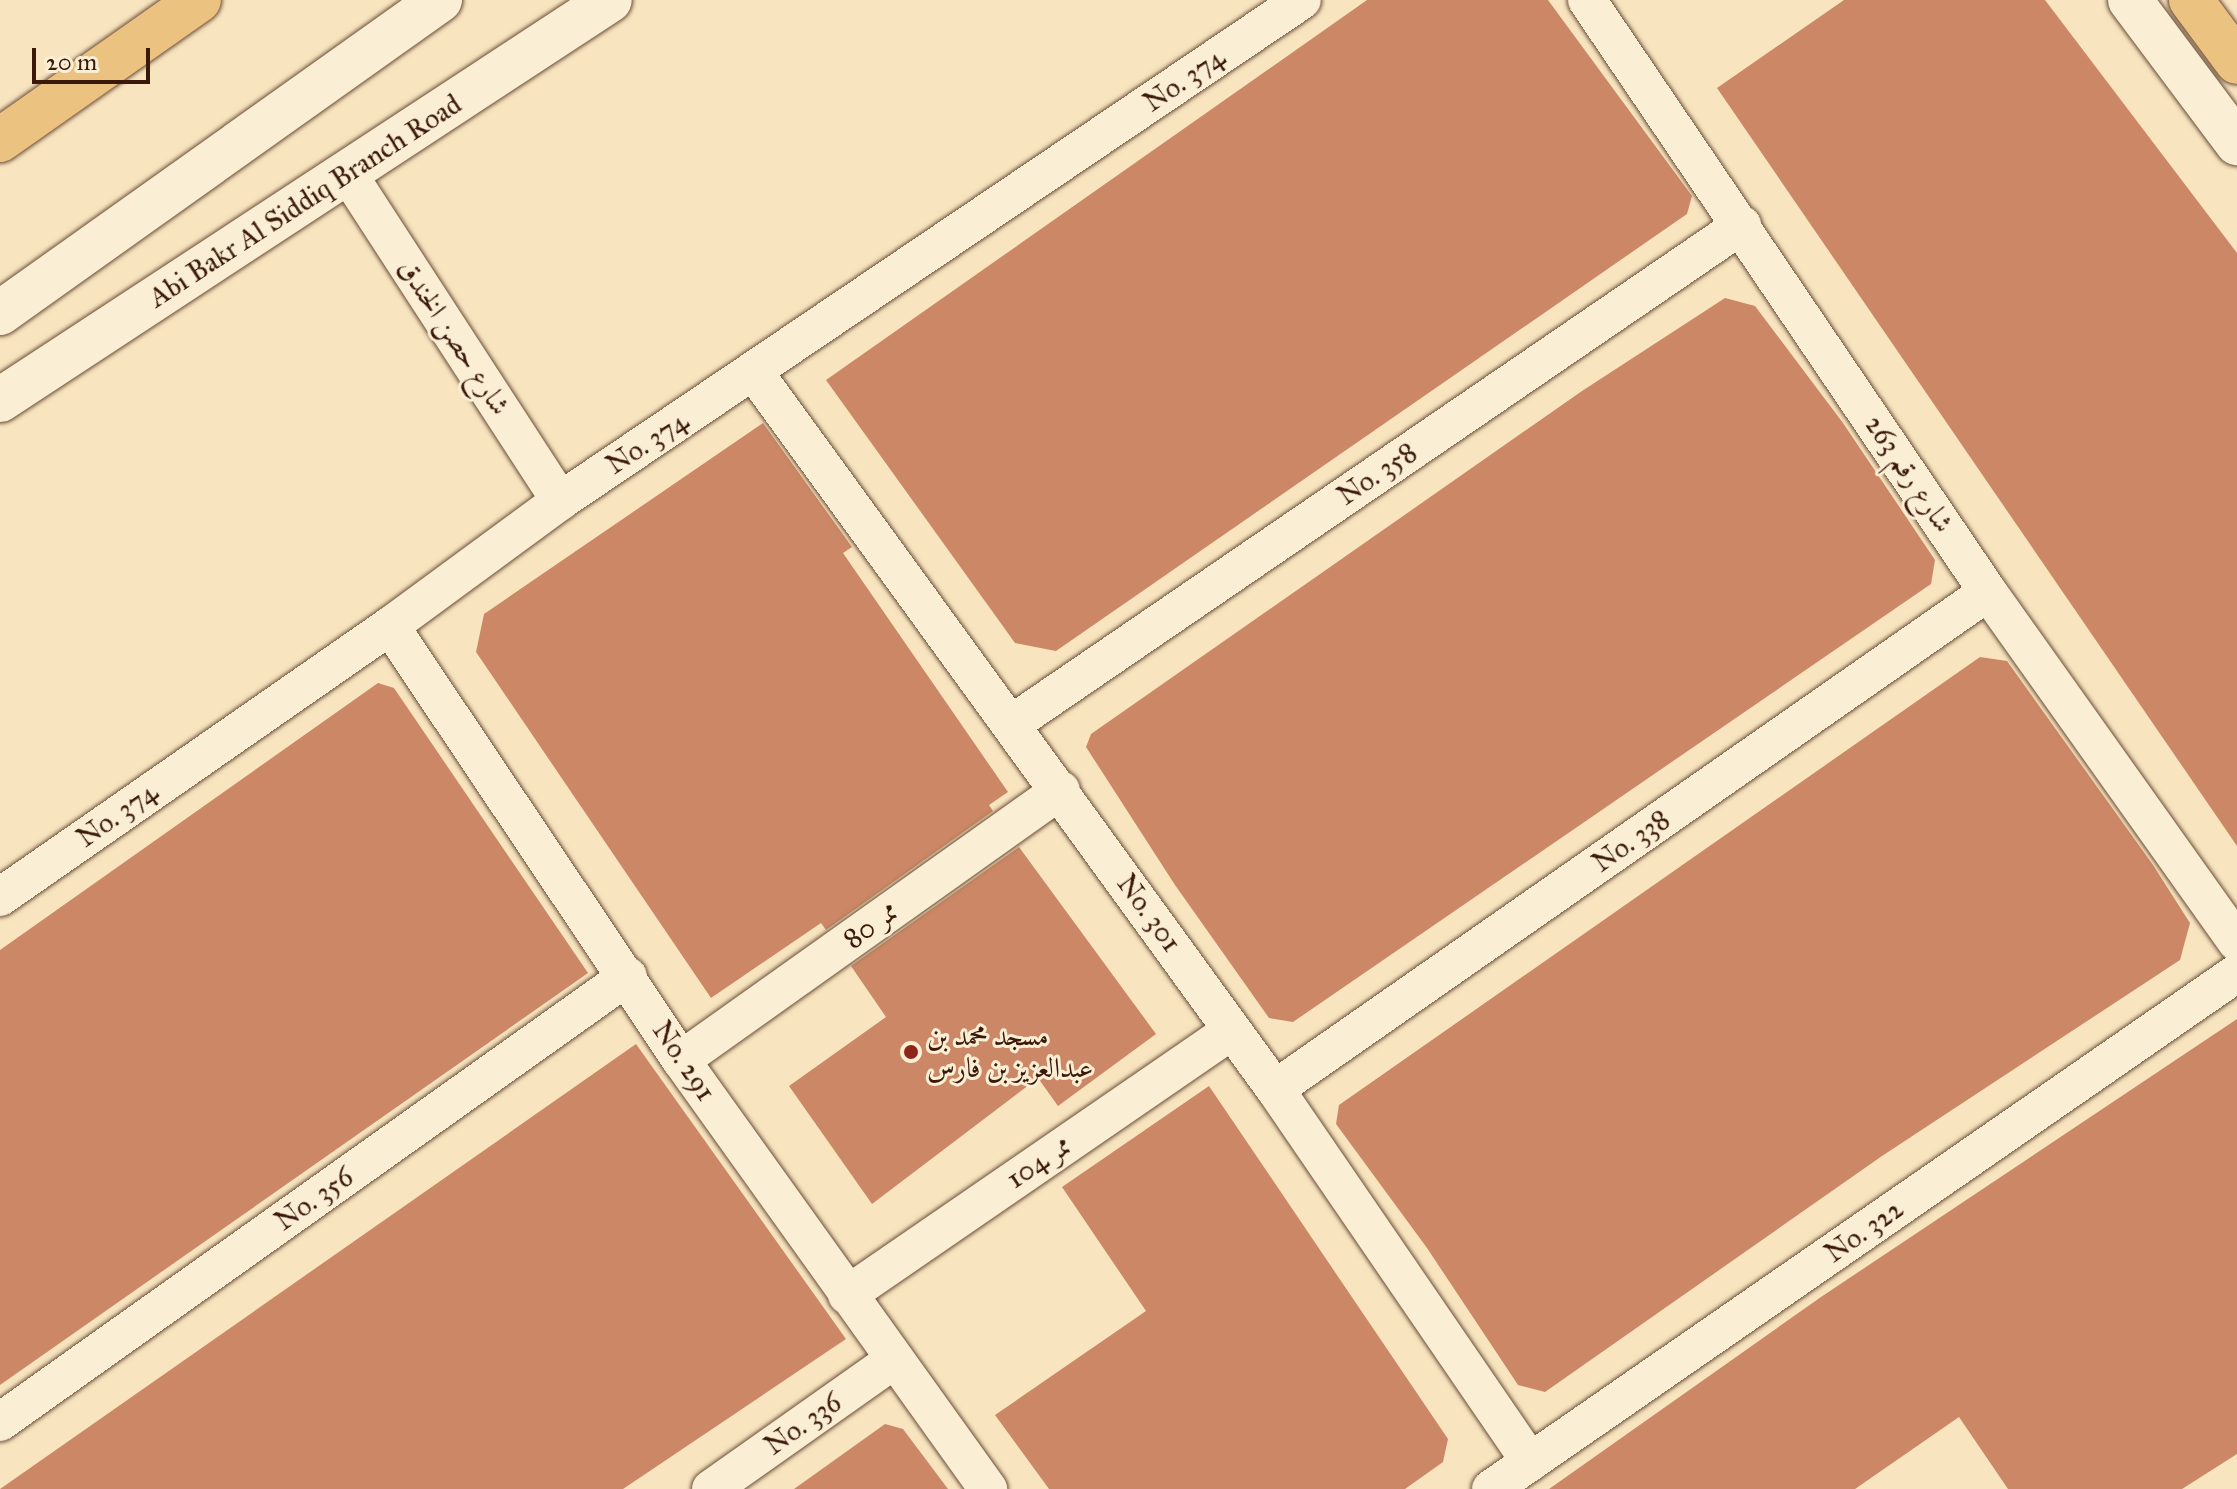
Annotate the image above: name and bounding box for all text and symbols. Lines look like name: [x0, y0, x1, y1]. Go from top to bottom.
scale bar: [36, 32, 154, 82]
street label: No. 374: [1137, 41, 1231, 119]
text: 20 m: [46, 47, 97, 77]
street label: Abi Bakr Al Siddiq Branch Road: [142, 87, 468, 315]
street label: شارع حصن الخندق: [391, 253, 517, 421]
street label: No. 374: [600, 404, 694, 482]
street label: شارع رقم 263: [1858, 409, 1960, 539]
street label: No. 358: [1331, 435, 1423, 513]
street label: No. 374: [70, 775, 164, 855]
street label: No. 338: [1586, 802, 1676, 880]
street label: No. 301: [1110, 868, 1188, 958]
street label: ممر 80: [837, 894, 905, 956]
street label: No. 291: [645, 1015, 723, 1107]
place label: مسجد محمد بن عبدالعزيز بن فارس: [927, 1019, 1093, 1085]
marker: مسجد محمد بن عبدالعزيز بن فارس: [902, 1043, 920, 1061]
street label: ممر 104: [1000, 1128, 1078, 1196]
street label: No. 356: [268, 1160, 360, 1238]
street label: No. 322: [1818, 1192, 1910, 1270]
street label: No. 336: [758, 1386, 848, 1462]

